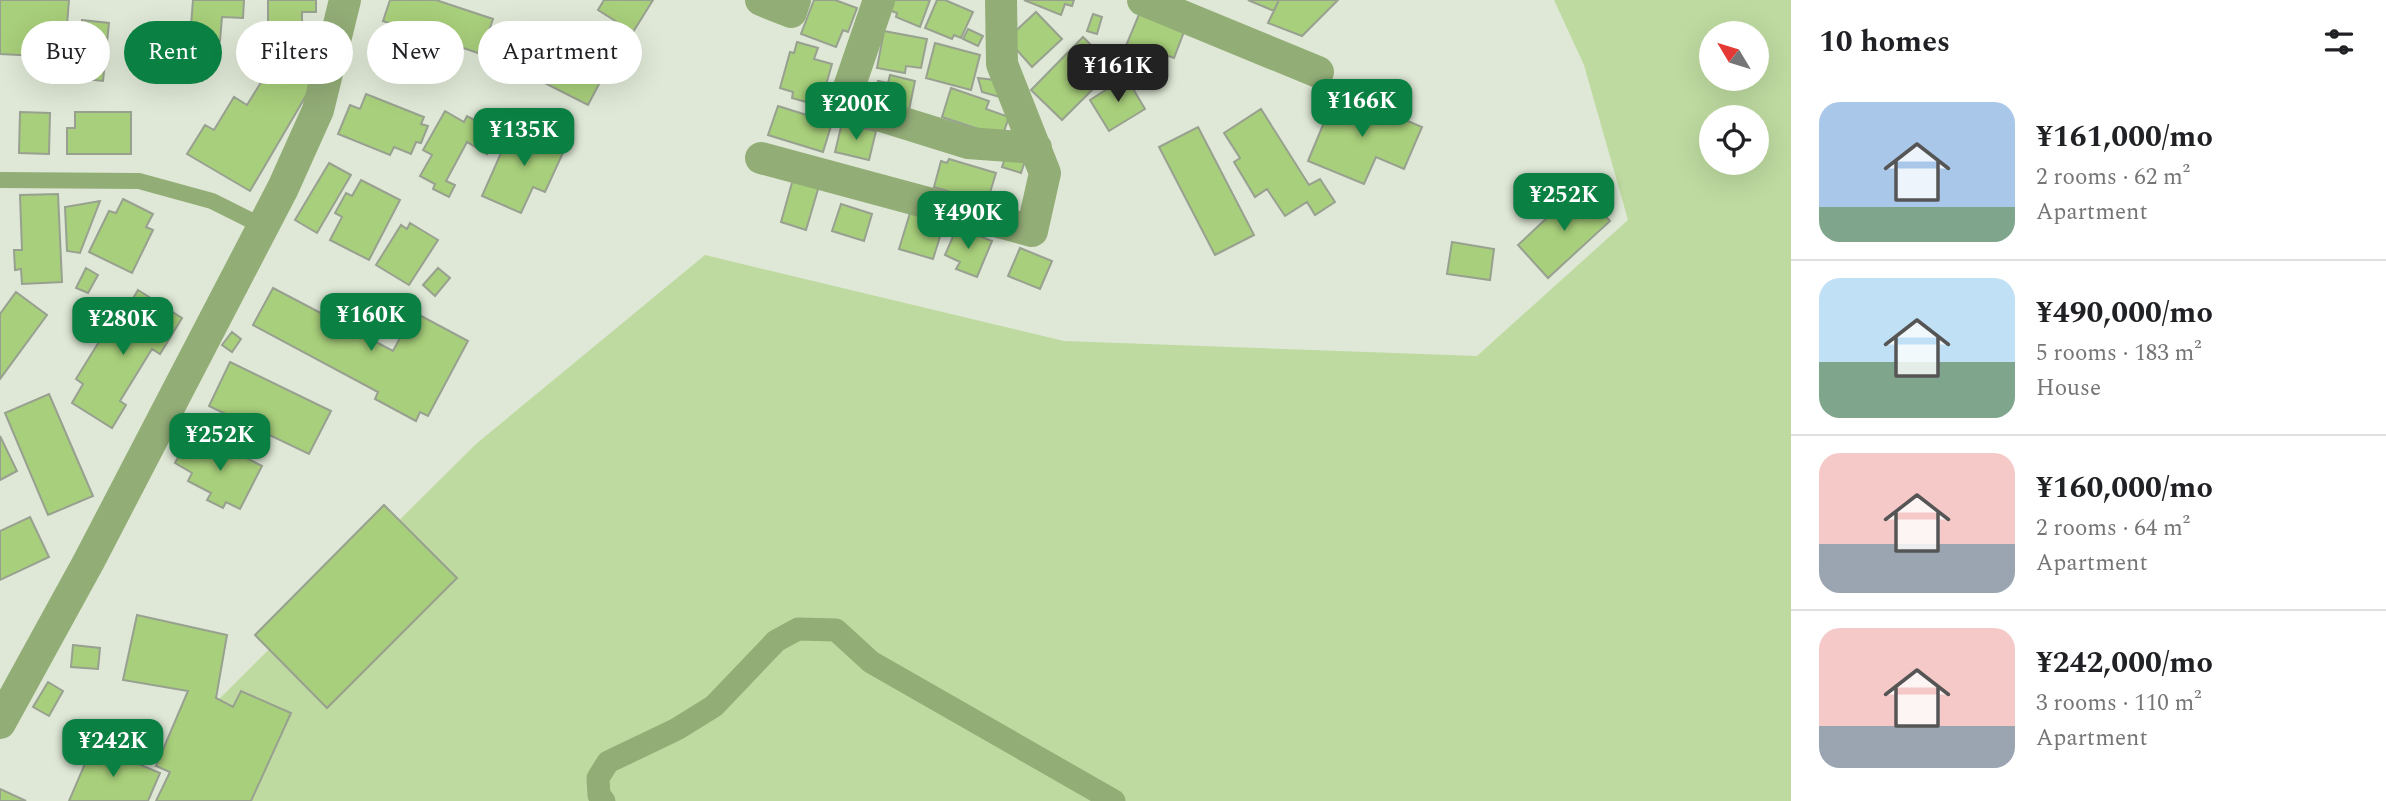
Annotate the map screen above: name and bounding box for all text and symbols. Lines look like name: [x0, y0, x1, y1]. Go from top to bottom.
text: 10 homes: [1819, 19, 1950, 65]
chip: Buy: [21, 21, 110, 84]
chip: Rent: [124, 21, 222, 84]
chip: Filters: [236, 21, 353, 84]
chip: New: [367, 21, 464, 84]
chip: Apartment: [478, 21, 642, 84]
north arrow: [1699, 21, 1769, 91]
map controls: [1699, 21, 1769, 175]
icon: filters: [2320, 23, 2358, 61]
pin: ¥161K: [1069, 44, 1167, 104]
text: ¥161K: [1083, 49, 1153, 84]
pin: ¥166K: [1313, 80, 1411, 139]
pin: ¥200K: [807, 82, 905, 142]
text: ¥166K: [1327, 84, 1397, 119]
text: ¥200K: [821, 87, 891, 122]
button: locate: [1699, 105, 1769, 175]
pin: ¥135K: [475, 108, 573, 168]
text: ¥135K: [489, 113, 559, 148]
text: ¥161,000/mo: [2036, 114, 2213, 160]
icon: home: [1875, 130, 1959, 214]
text: 2 rooms · 62 m²: [2036, 160, 2190, 195]
pin: ¥252K: [1515, 174, 1613, 233]
text: ¥252K: [1529, 178, 1599, 213]
pin: ¥490K: [919, 191, 1017, 251]
text: Apartment: [2036, 195, 2148, 230]
text: ¥490K: [933, 196, 1003, 231]
text: ¥490,000/mo: [2036, 290, 2213, 336]
pin: ¥160K: [322, 294, 420, 353]
pin: ¥280K: [74, 298, 172, 357]
text: ¥160K: [336, 298, 406, 333]
text: ¥280K: [88, 302, 158, 337]
icon: home: [1875, 306, 1959, 390]
text: 5 rooms · 183 m²: [2036, 336, 2202, 371]
text: House: [2036, 371, 2101, 406]
pin: ¥252K: [171, 414, 269, 473]
text: ¥252K: [185, 418, 255, 453]
text: ¥160,000/mo: [2036, 465, 2213, 511]
icon: home: [1875, 481, 1959, 565]
text: 2 rooms · 64 m²: [2036, 511, 2190, 546]
text: Apartment: [2036, 546, 2148, 581]
text: ¥242,000/mo: [2036, 640, 2213, 686]
icon: home: [1875, 656, 1959, 740]
text: 3 rooms · 110 m²: [2036, 686, 2202, 721]
pin: ¥242K: [64, 720, 162, 779]
text: Apartment: [2036, 721, 2148, 756]
text: ¥242K: [78, 724, 148, 759]

